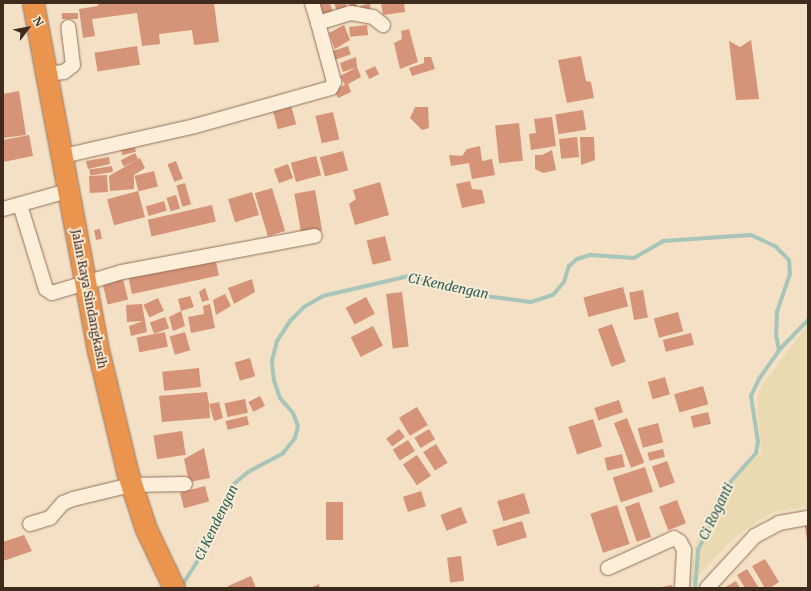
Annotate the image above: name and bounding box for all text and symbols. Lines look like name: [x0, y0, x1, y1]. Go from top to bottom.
north arrow: [8, 8, 48, 48]
text: N: [30, 14, 46, 29]
street label: Jalan Raya Sindangkasih: [68, 228, 110, 370]
water label: Ci Kendengan: [406, 271, 490, 303]
water label: Ci Roganti: [696, 481, 738, 543]
water label: Ci Kendengan: [192, 483, 242, 563]

